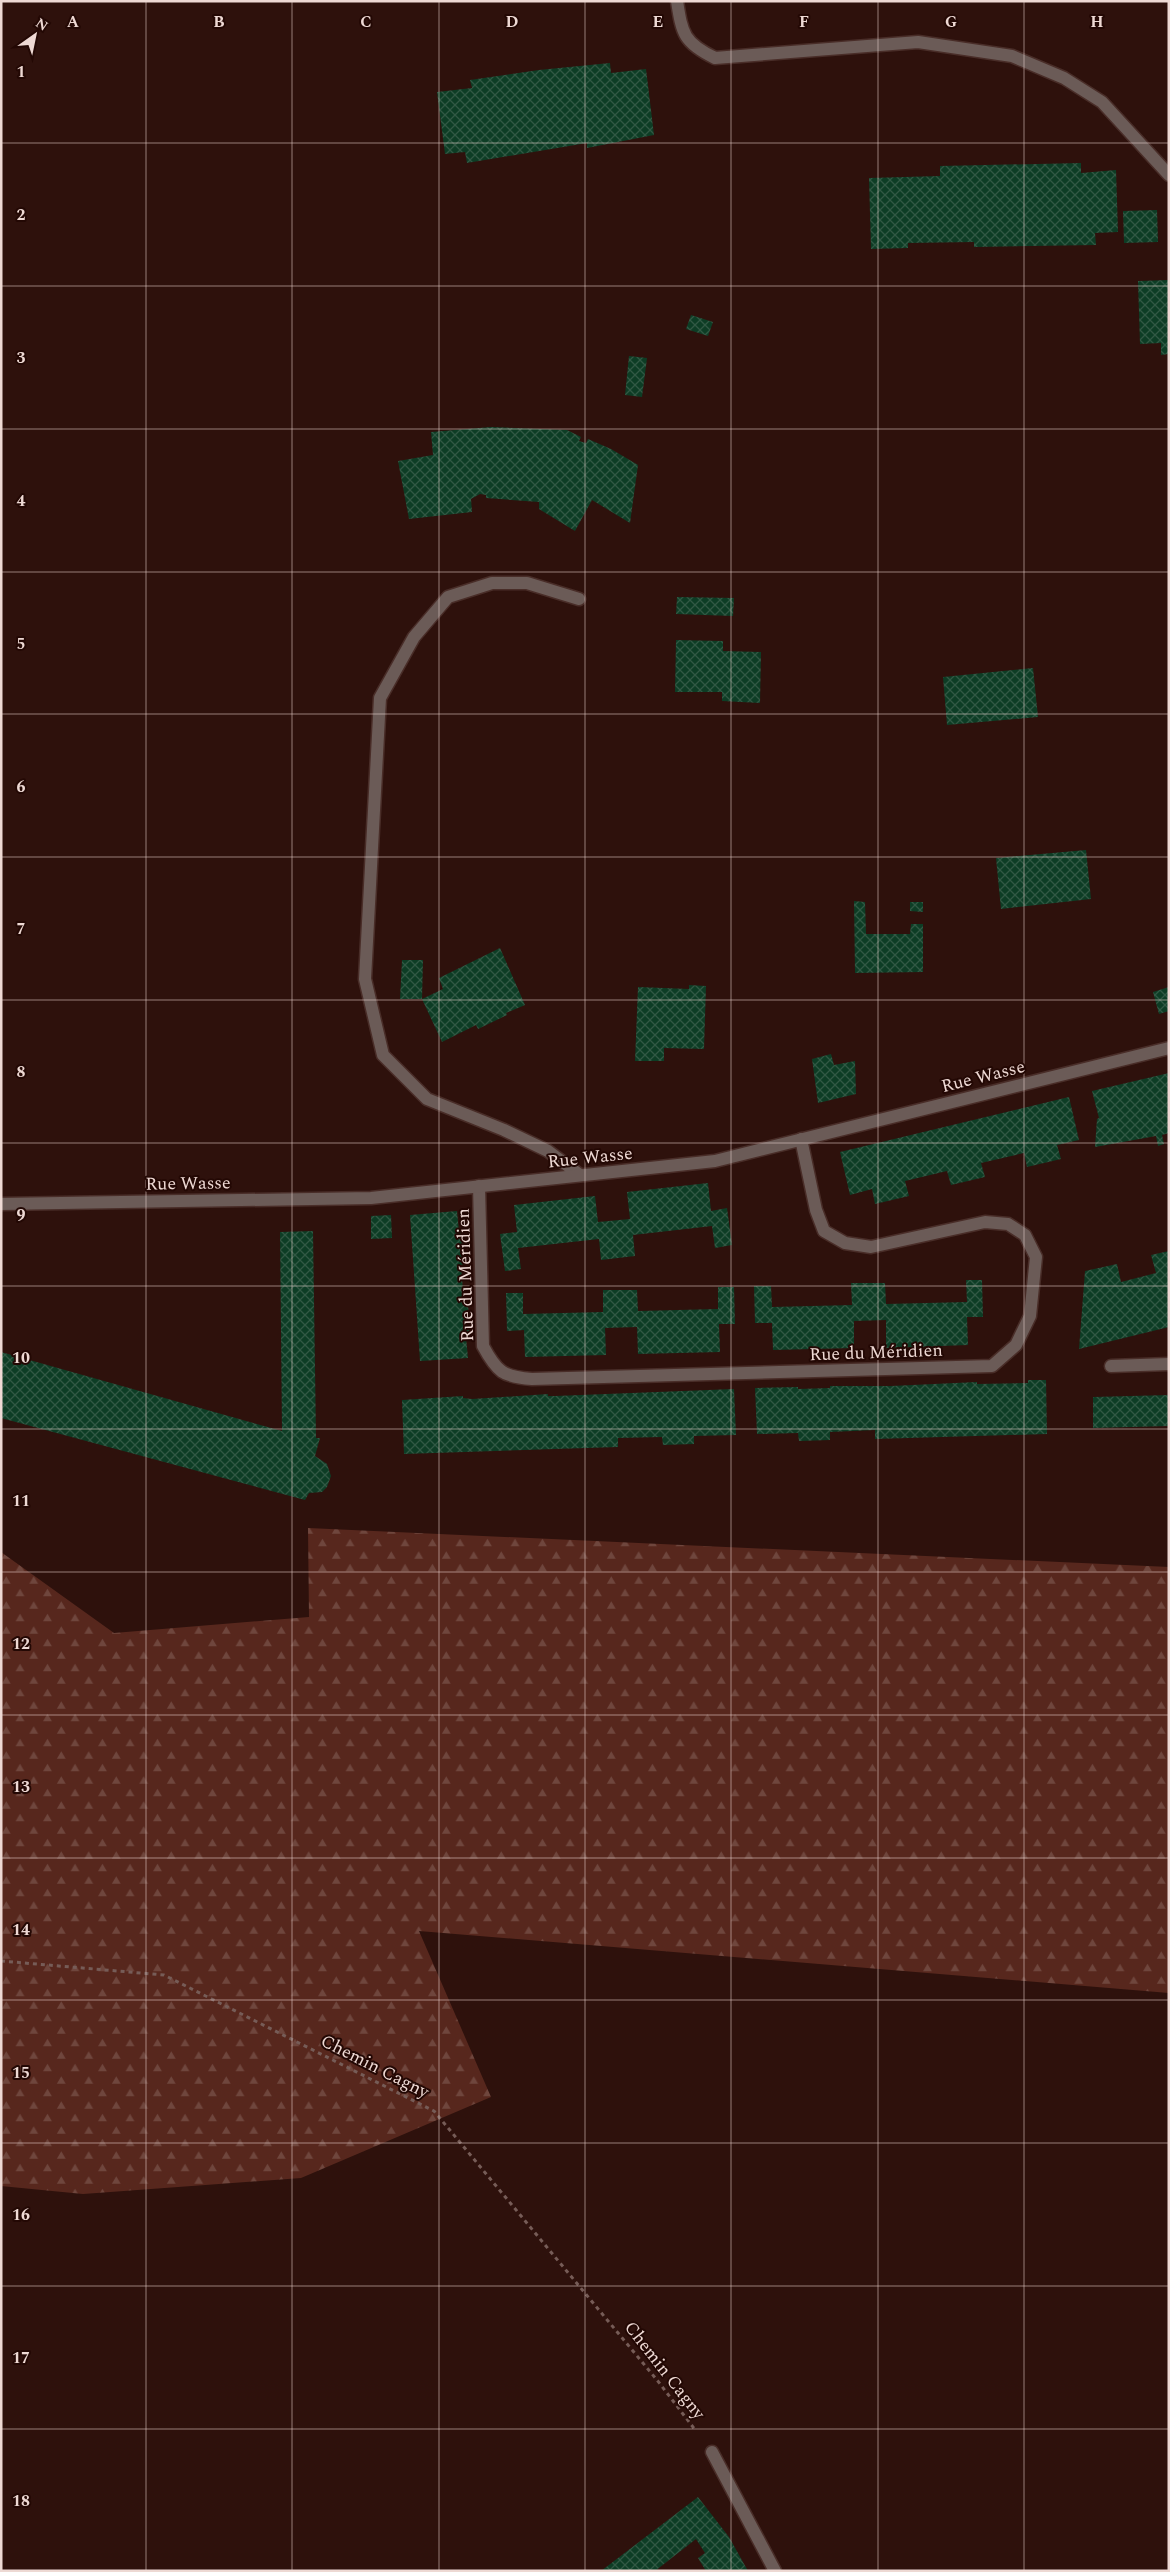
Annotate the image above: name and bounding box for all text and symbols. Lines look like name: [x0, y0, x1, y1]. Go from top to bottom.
north arrow: [10, 10, 60, 60]
text: A: [67, 10, 80, 34]
text: B: [213, 10, 225, 34]
text: C: [360, 10, 372, 34]
text: D: [506, 10, 519, 34]
text: E: [653, 10, 663, 34]
text: F: [799, 10, 809, 34]
text: G: [945, 10, 957, 34]
text: H: [1090, 10, 1104, 34]
text: N: [31, 13, 52, 36]
text: 1: [17, 60, 25, 84]
text: 2: [17, 203, 26, 227]
text: 3: [17, 346, 26, 370]
text: 4: [17, 489, 26, 513]
text: 5: [17, 632, 25, 656]
text: 6: [17, 775, 26, 799]
text: 7: [17, 917, 26, 941]
street label: Rue Wasse: [938, 1053, 1028, 1100]
text: 8: [17, 1060, 26, 1084]
street label: Rue Wasse: [546, 1140, 634, 1175]
street label: Rue Wasse: [145, 1169, 231, 1198]
text: 9: [17, 1203, 26, 1227]
street label: Rue du Méridien: [450, 1208, 481, 1342]
street label: Rue du Méridien: [809, 1337, 943, 1368]
text: 10: [12, 1346, 30, 1370]
text: 11: [12, 1489, 30, 1513]
text: 12: [12, 1632, 30, 1656]
text: 13: [12, 1775, 30, 1799]
text: 14: [12, 1918, 30, 1942]
street label: Chemin Cagny: [316, 2027, 435, 2106]
text: 15: [12, 2061, 30, 2085]
text: 16: [12, 2203, 30, 2227]
street label: Chemin Cagny: [617, 2315, 713, 2426]
text: 17: [12, 2346, 30, 2370]
text: 18: [12, 2489, 30, 2513]

